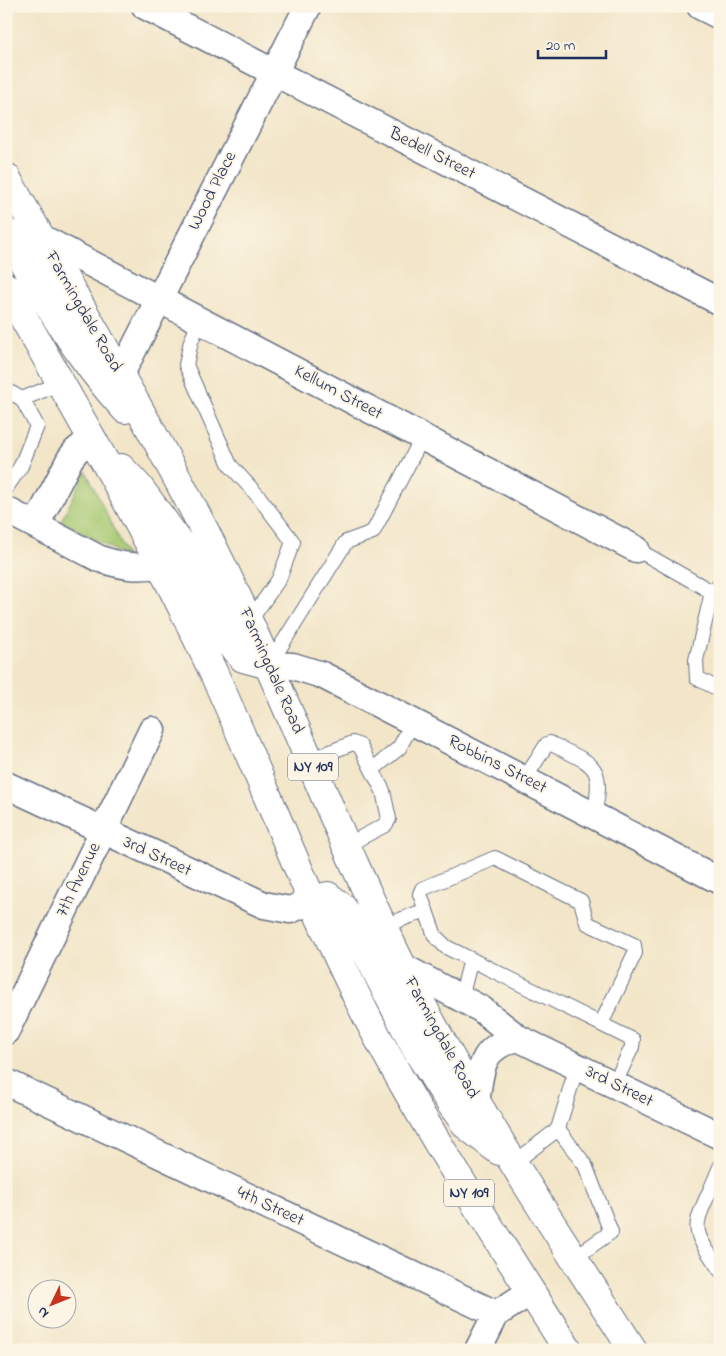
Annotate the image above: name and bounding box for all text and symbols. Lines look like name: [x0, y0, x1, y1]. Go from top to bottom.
scale bar: [538, 28, 606, 60]
text: 20 m: [546, 35, 576, 57]
street label: Bedell Street: [383, 121, 480, 187]
street label: Wood Place: [182, 146, 244, 235]
street label: Farmingdale Road: [36, 246, 128, 378]
street label: Kellum Street: [289, 359, 387, 427]
street label: Farmingdale Road: [230, 603, 310, 739]
street label: Robbins Street: [443, 729, 551, 801]
road number: NY 109: [288, 754, 338, 780]
street label: 3rd Street: [118, 830, 196, 884]
street label: 7th Avenue: [50, 837, 109, 922]
street label: Farmingdale Road: [395, 971, 485, 1104]
street label: 3rd Street: [580, 1059, 658, 1115]
street label: 4th Street: [232, 1180, 308, 1234]
road number: NY 109: [444, 1180, 494, 1206]
north arrow: [28, 1278, 78, 1328]
text: N: [33, 1301, 54, 1322]

